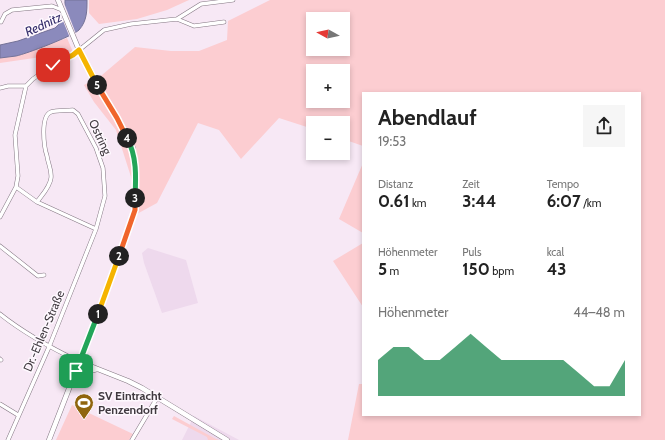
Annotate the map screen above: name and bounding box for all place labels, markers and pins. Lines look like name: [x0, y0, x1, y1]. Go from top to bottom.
pin: [36, 48, 70, 82]
pin: 5: [87, 75, 107, 95]
pin: 4: [117, 128, 137, 148]
pin: 3: [125, 188, 145, 208]
pin: 2: [109, 246, 129, 266]
pin: 1: [88, 304, 108, 324]
pin: [59, 354, 93, 388]
place label: SV Eintracht Penzendorf: [98, 388, 162, 417]
sports icon: SV Eintracht Penzendorf: [73, 392, 95, 420]

